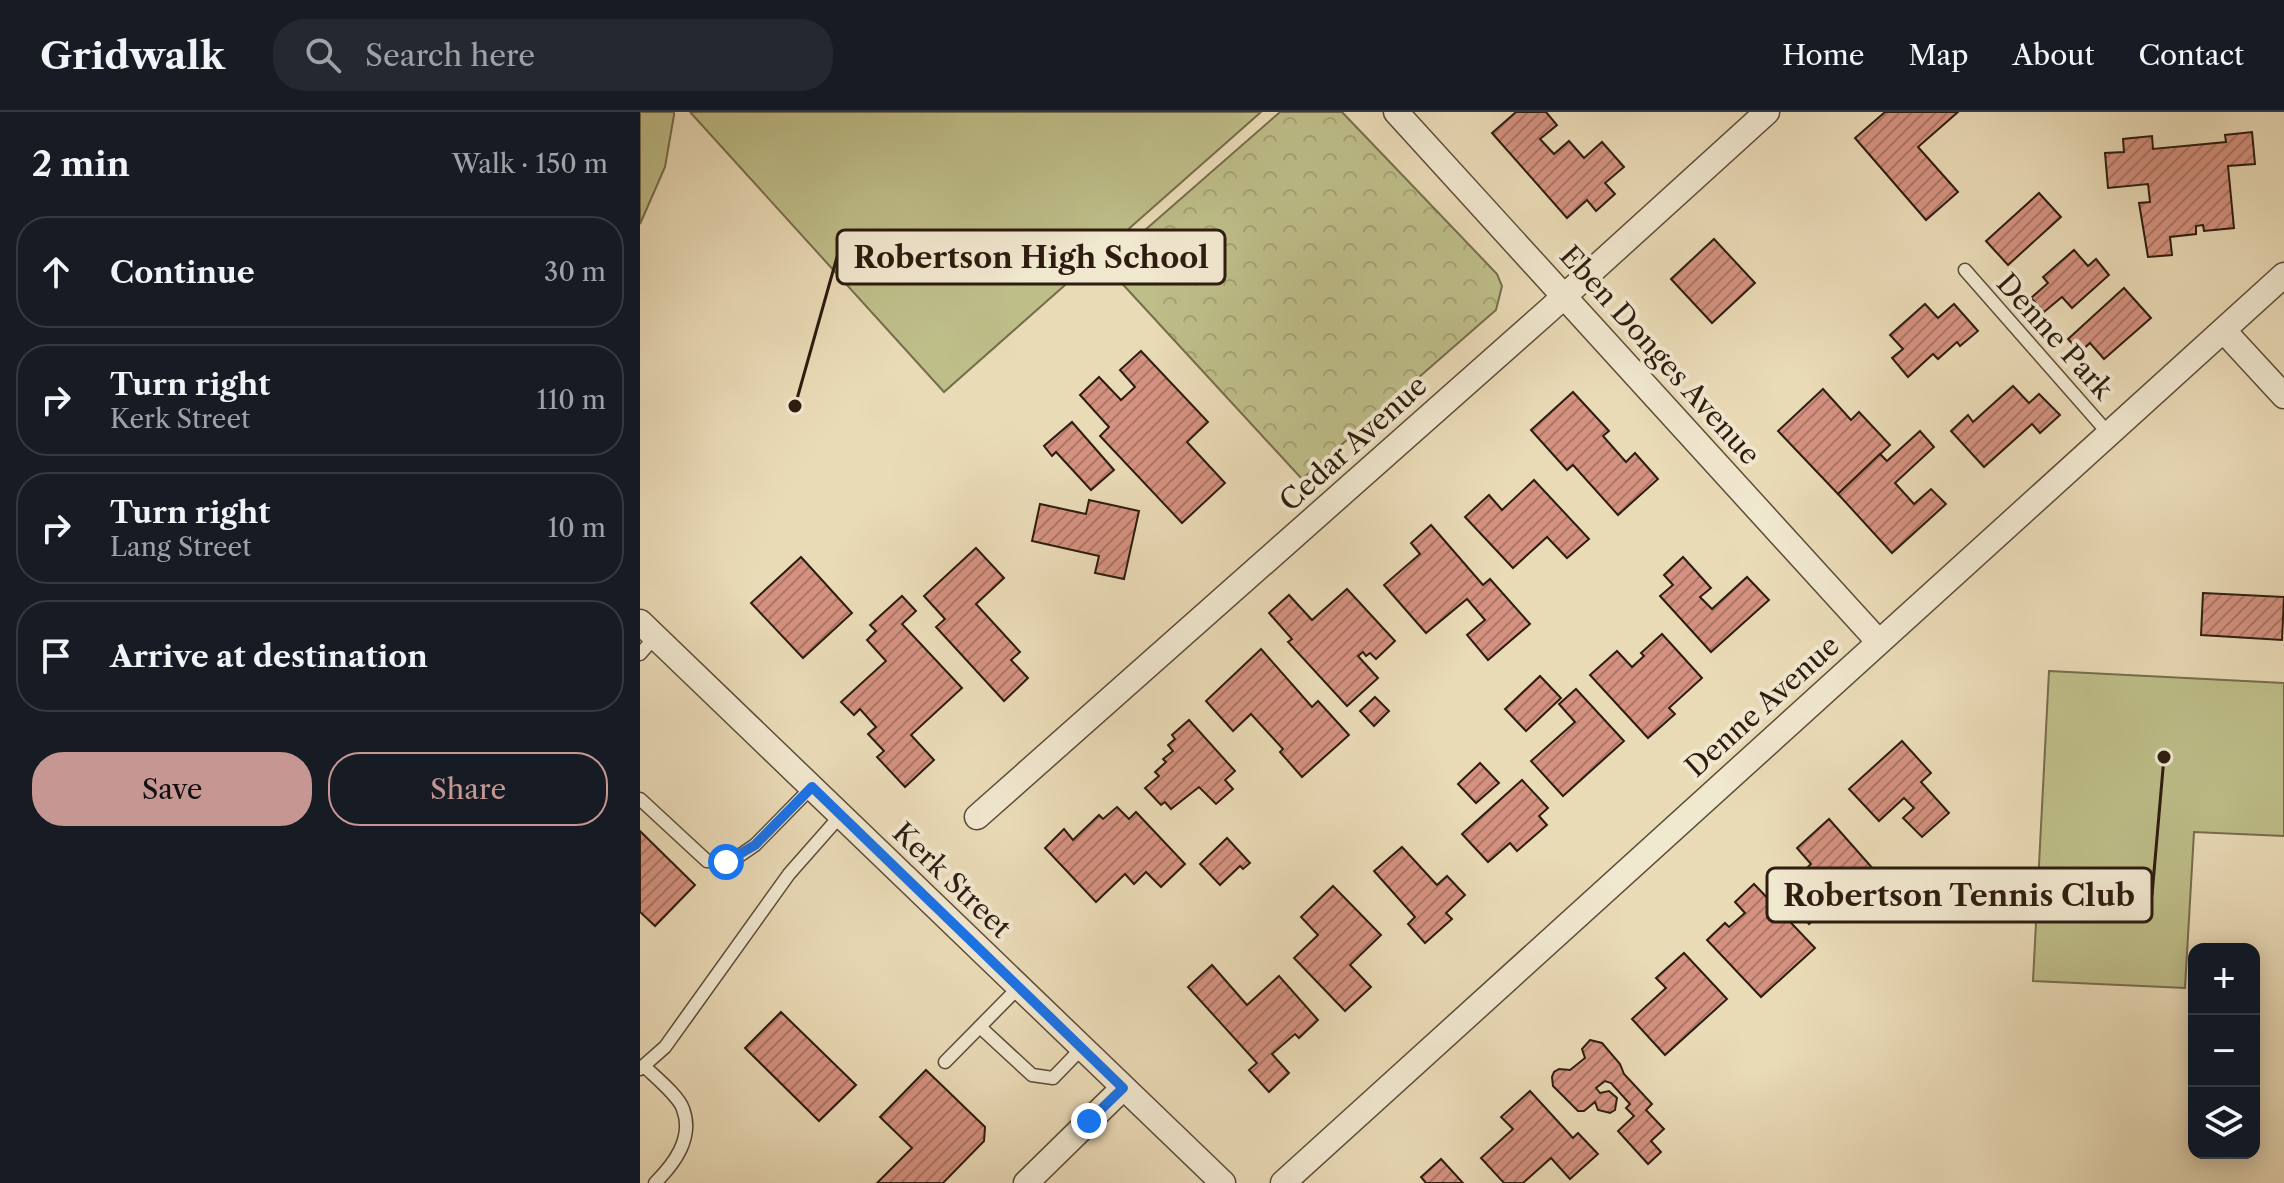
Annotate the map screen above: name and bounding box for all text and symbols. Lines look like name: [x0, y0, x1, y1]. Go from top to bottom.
search box: [273, 19, 833, 91]
text: Gridwalk: [40, 32, 225, 79]
icon: search: [301, 33, 345, 77]
text: Search here: [365, 37, 535, 74]
text: Home: [1782, 38, 1864, 72]
text: Map: [1908, 38, 1968, 72]
text: About: [2012, 38, 2094, 72]
text: Contact: [2138, 38, 2244, 72]
text: 2 min: [32, 143, 130, 185]
text: Walk · 150 m: [452, 148, 608, 180]
callout: Robertson High School: [837, 230, 1225, 284]
text: Robertson High School: [853, 239, 1209, 276]
street label: Eben Donges Avenue: [1553, 239, 1767, 471]
icon: ahead: [34, 250, 78, 294]
text: Continue: [110, 254, 255, 291]
text: 30 m: [544, 256, 606, 288]
street label: Denne Park: [1990, 266, 2122, 407]
text: Turn right: [110, 366, 270, 403]
street label: Cedar Avenue: [1272, 368, 1434, 518]
icon: right: [34, 378, 78, 422]
text: 110 m: [537, 384, 606, 416]
text: Kerk Street: [110, 403, 250, 435]
text: Turn right: [110, 494, 270, 531]
icon: right: [34, 506, 78, 550]
text: 10 m: [547, 512, 606, 544]
text: Lang Street: [110, 531, 251, 563]
street label: Denne Avenue: [1678, 628, 1846, 784]
icon: arrive: [34, 634, 78, 678]
text: Arrive at destination: [110, 638, 428, 675]
button: Save: [32, 752, 312, 826]
button: Share: [328, 752, 608, 826]
street label: Kerk Street: [886, 815, 1018, 945]
route start: [708, 844, 744, 880]
callout: Robertson Tennis Club: [1767, 868, 2152, 922]
text: Robertson Tennis Club: [1783, 877, 2135, 914]
map controls: [2188, 943, 2260, 1159]
button: +: [2188, 943, 2260, 1015]
button: −: [2188, 1015, 2260, 1087]
button: layers: [2188, 1087, 2260, 1159]
route end: [1071, 1103, 1107, 1139]

